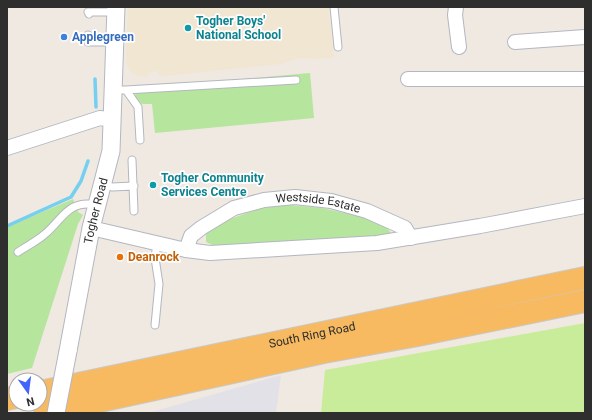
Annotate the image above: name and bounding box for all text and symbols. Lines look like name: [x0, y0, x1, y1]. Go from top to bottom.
place label: Togher Boys' National School: [196, 14, 281, 42]
marker: Togher Boys' National School: [183, 23, 193, 33]
place label: Applegreen: [72, 30, 134, 44]
marker: Applegreen: [59, 32, 69, 42]
place label: Togher Community Services Centre: [161, 171, 265, 199]
street label: Togher Road: [81, 176, 111, 245]
marker: Togher Community Services Centre: [148, 180, 158, 190]
street label: Westside Estate: [275, 190, 362, 216]
place label: Deanrock: [128, 250, 180, 264]
marker: Deanrock: [115, 252, 125, 262]
street label: South Ring Road: [267, 319, 357, 351]
north arrow: [8, 372, 48, 412]
text: N: [25, 394, 36, 409]

